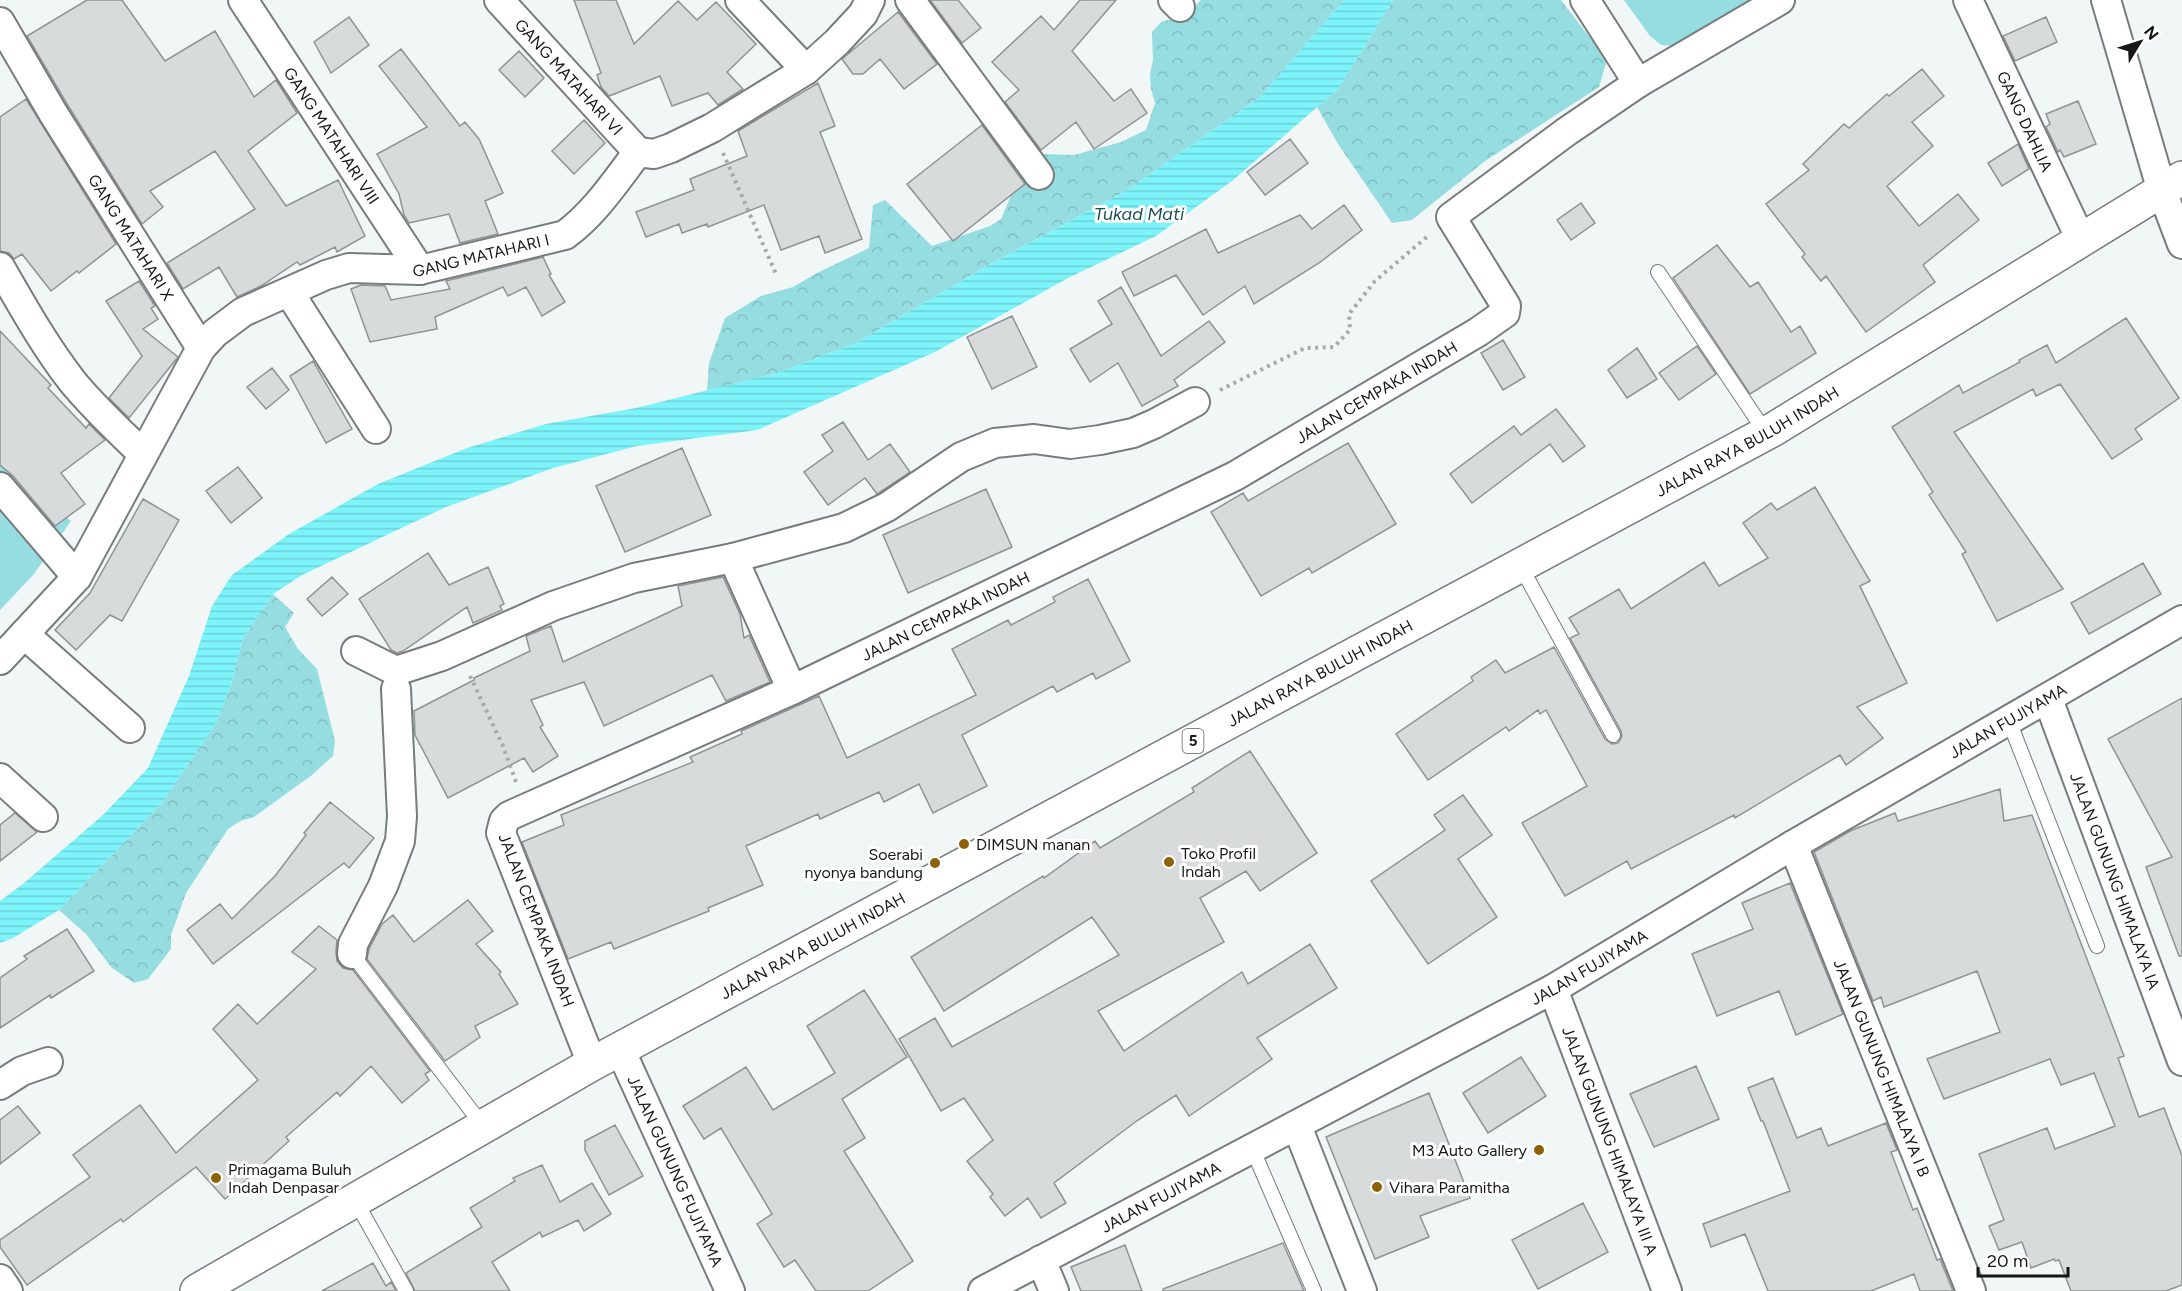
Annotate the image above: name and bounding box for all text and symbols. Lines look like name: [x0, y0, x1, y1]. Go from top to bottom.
north arrow: [2110, 12, 2170, 72]
street label: GANG MATAHARI VI: [511, 15, 627, 139]
text: N: [2140, 22, 2163, 44]
street label: GANG MATAHARI VIII: [280, 64, 383, 208]
street label: GANG DAHLIA: [1993, 68, 2056, 175]
street label: GANG MATAHARI X: [84, 171, 178, 304]
water label: Tukad Mati: [1094, 203, 1185, 225]
street label: GANG MATAHARI I: [412, 230, 551, 280]
street label: JALAN CEMPAKA INDAH: [1293, 337, 1461, 448]
street label: JALAN RAYA BULUH INDAH: [1653, 382, 1842, 501]
street label: JALAN CEMPAKA INDAH: [859, 568, 1033, 665]
street label: JALAN RAYA BULUH INDAH: [1225, 616, 1416, 731]
street label: JALAN FUJIYAMA: [1946, 680, 2070, 763]
road number: 5: [1182, 729, 1204, 753]
street label: JALAN GUNUNG HIMALAYA IA: [2066, 770, 2164, 992]
street label: JALAN CEMPAKA INDAH: [495, 831, 578, 1010]
place label: DIMSUN manan: [976, 835, 1090, 854]
marker: DIMSUN manan: [957, 837, 971, 851]
place label: Toko Profil Indah: [1181, 844, 1256, 881]
place label: Soerabi nyonya bandung: [804, 845, 923, 882]
marker: Toko Profil Indah: [1162, 855, 1176, 869]
marker: Soerabi nyonya bandung: [928, 856, 942, 870]
street label: JALAN RAYA BULUH INDAH: [717, 889, 909, 1003]
street label: JALAN FUJIYAMA: [1527, 926, 1651, 1009]
street label: JALAN GUNUNG HIMALAYA I B: [1830, 957, 1934, 1180]
street label: JALAN GUNUNG HIMALAYA III A: [1558, 1024, 1661, 1258]
street label: JALAN GUNUNG FUJIYAMA: [623, 1073, 727, 1270]
place label: M3 Auto Gallery: [1412, 1141, 1528, 1160]
marker: M3 Auto Gallery: [1532, 1143, 1546, 1157]
street label: JALAN FUJIYAMA: [1098, 1158, 1224, 1237]
place label: Primagama Buluh Indah Denpasar: [228, 1160, 352, 1197]
marker: Primagama Buluh Indah Denpasar: [209, 1171, 223, 1185]
place label: Vihara Paramitha: [1389, 1178, 1510, 1197]
marker: Vihara Paramitha: [1370, 1180, 1384, 1194]
scale bar: [1978, 1240, 2068, 1278]
text: 20 m: [1987, 1250, 2028, 1272]

